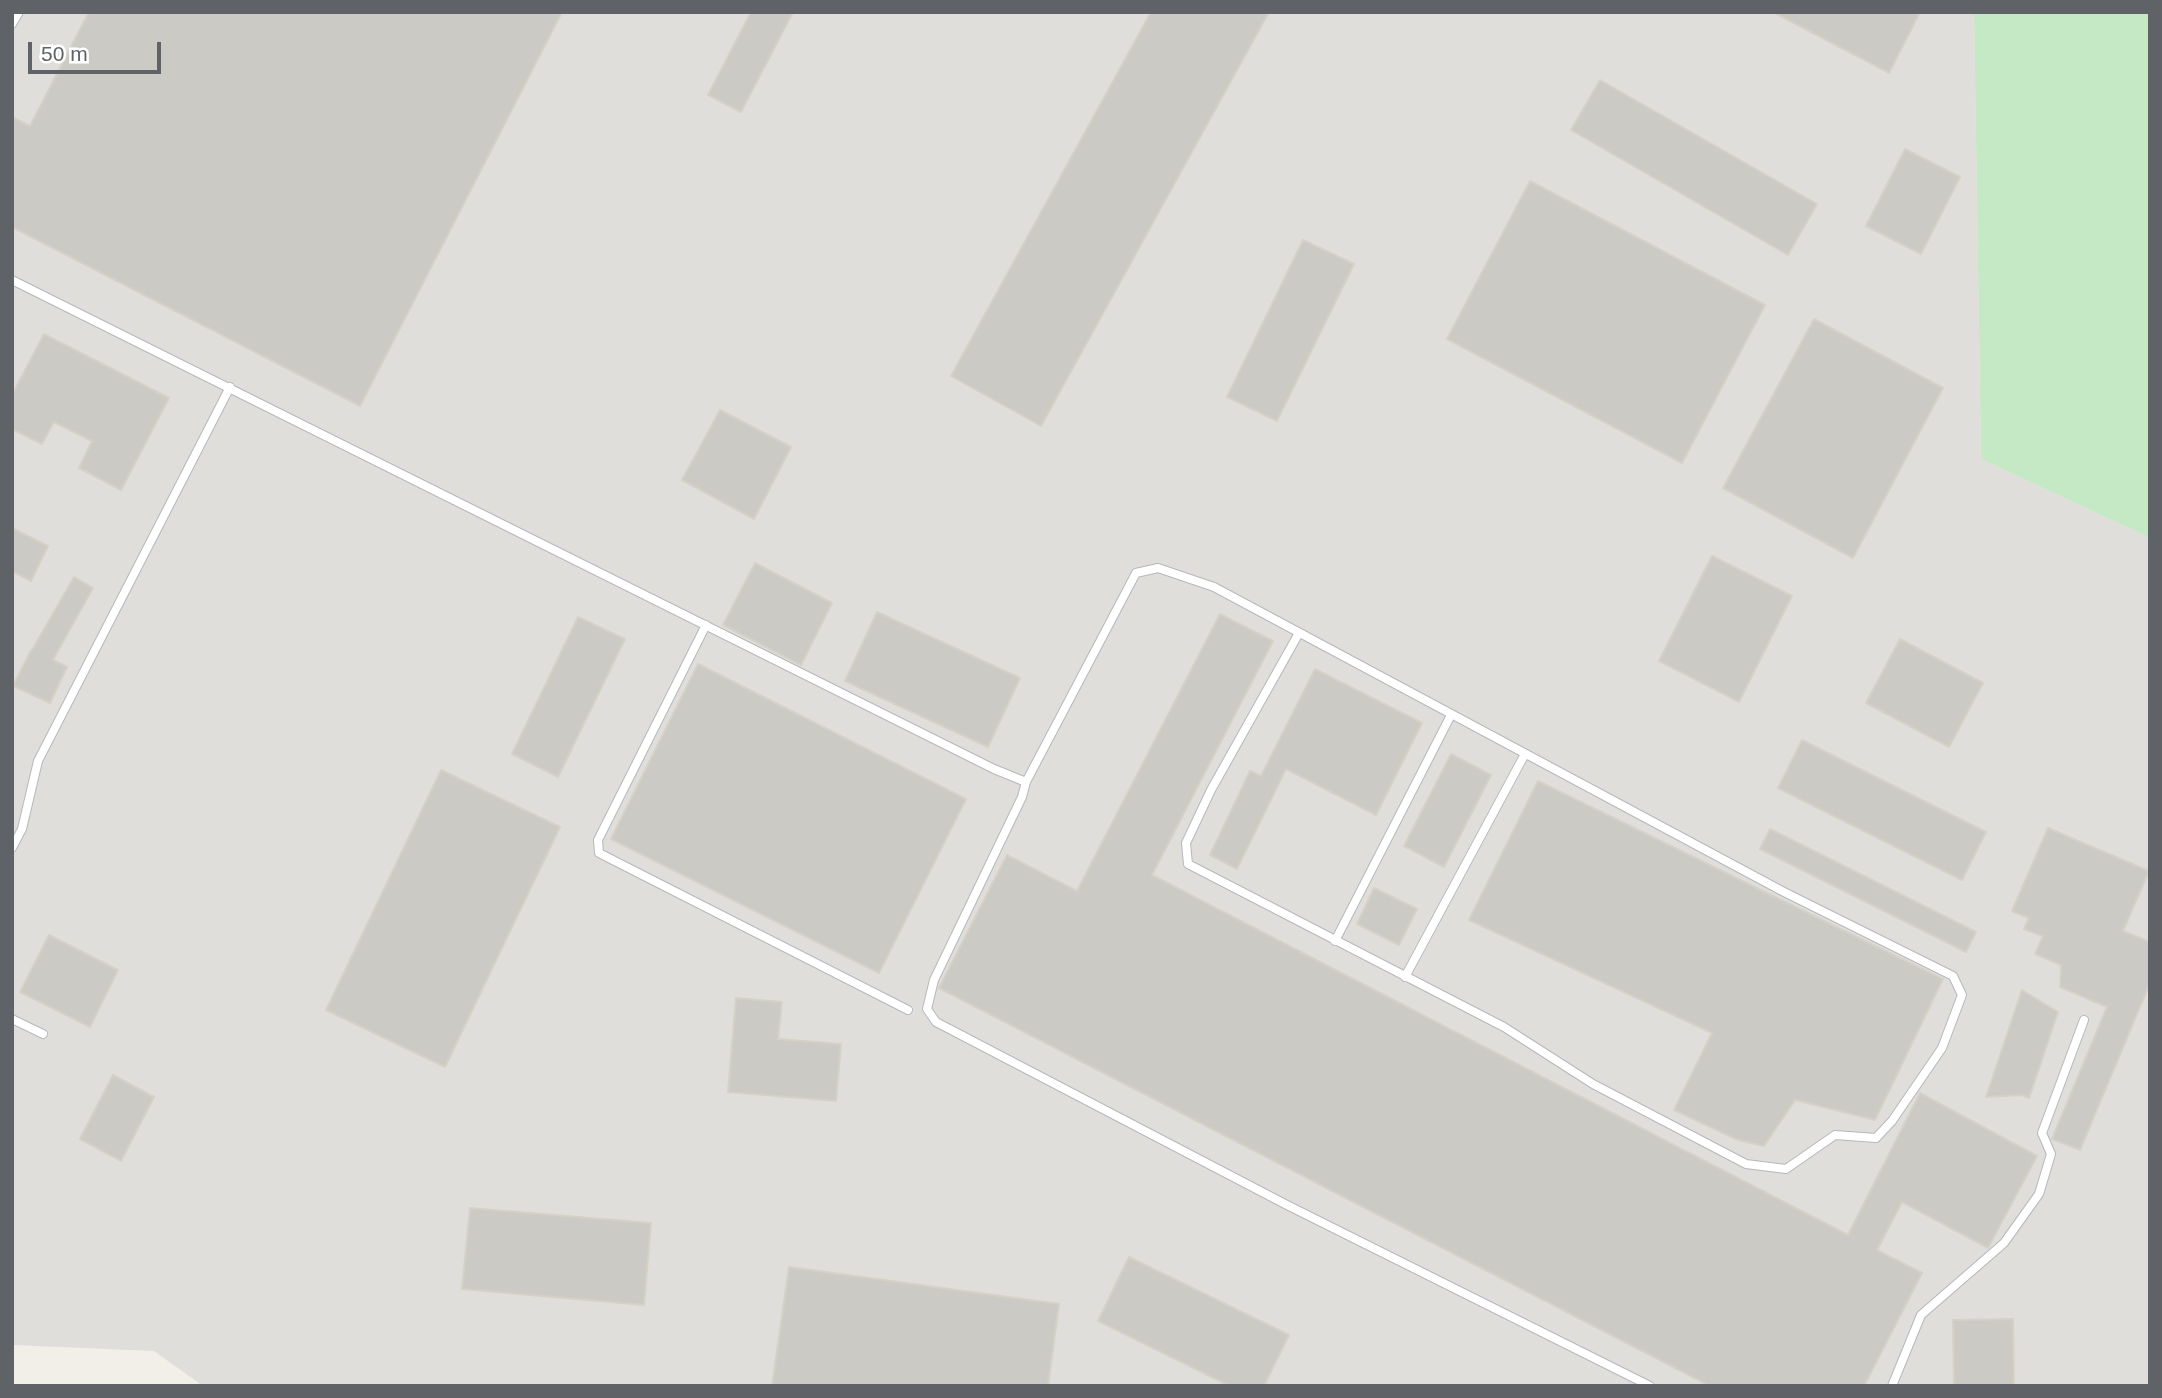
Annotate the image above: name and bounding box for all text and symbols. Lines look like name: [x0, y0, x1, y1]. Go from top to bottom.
scale bar: [32, 28, 164, 72]
text: 50 m: [41, 42, 88, 65]

